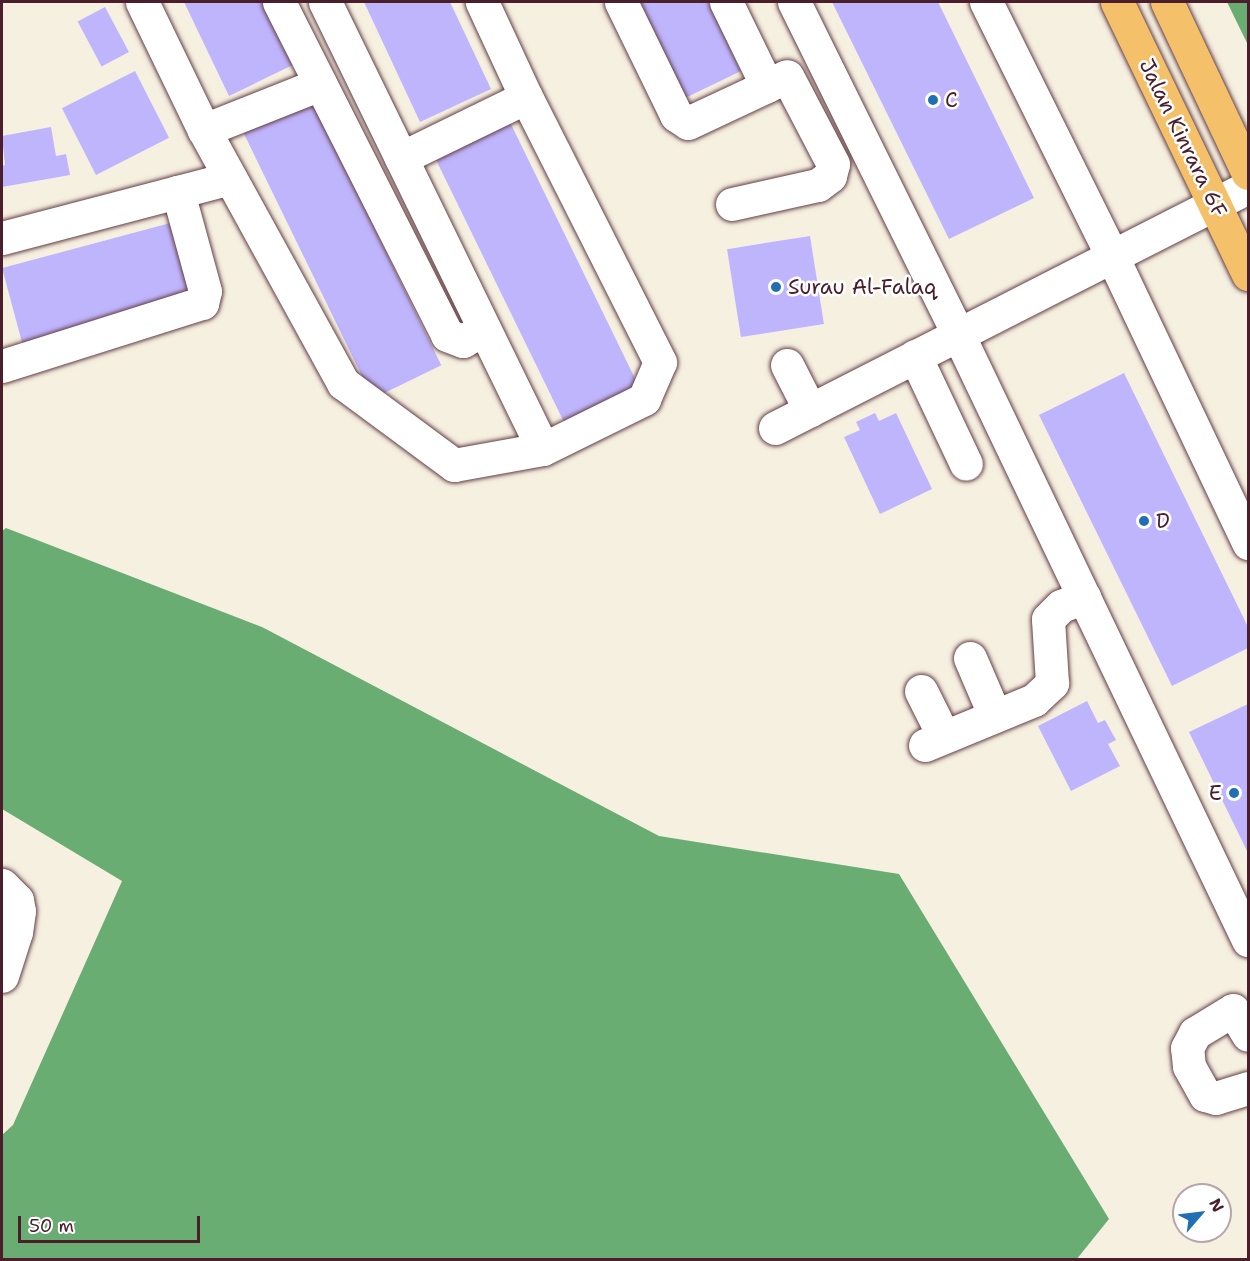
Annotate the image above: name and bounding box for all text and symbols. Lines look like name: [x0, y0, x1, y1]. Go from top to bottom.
street label: Jalan Kinrara 6F: [1134, 55, 1232, 221]
place label: C: [945, 87, 958, 113]
marker: C: [926, 93, 940, 107]
place label: Surau Al-Falaq: [788, 274, 936, 300]
marker: Surau Al-Falaq: [769, 280, 783, 294]
place label: D: [1156, 508, 1170, 534]
marker: D: [1137, 514, 1151, 528]
place label: E: [1209, 780, 1222, 806]
marker: E: [1227, 786, 1241, 800]
north arrow: [1172, 1183, 1232, 1243]
text: N: [1204, 1195, 1229, 1216]
scale bar: [21, 1204, 202, 1242]
text: 50 m: [29, 1214, 74, 1238]

